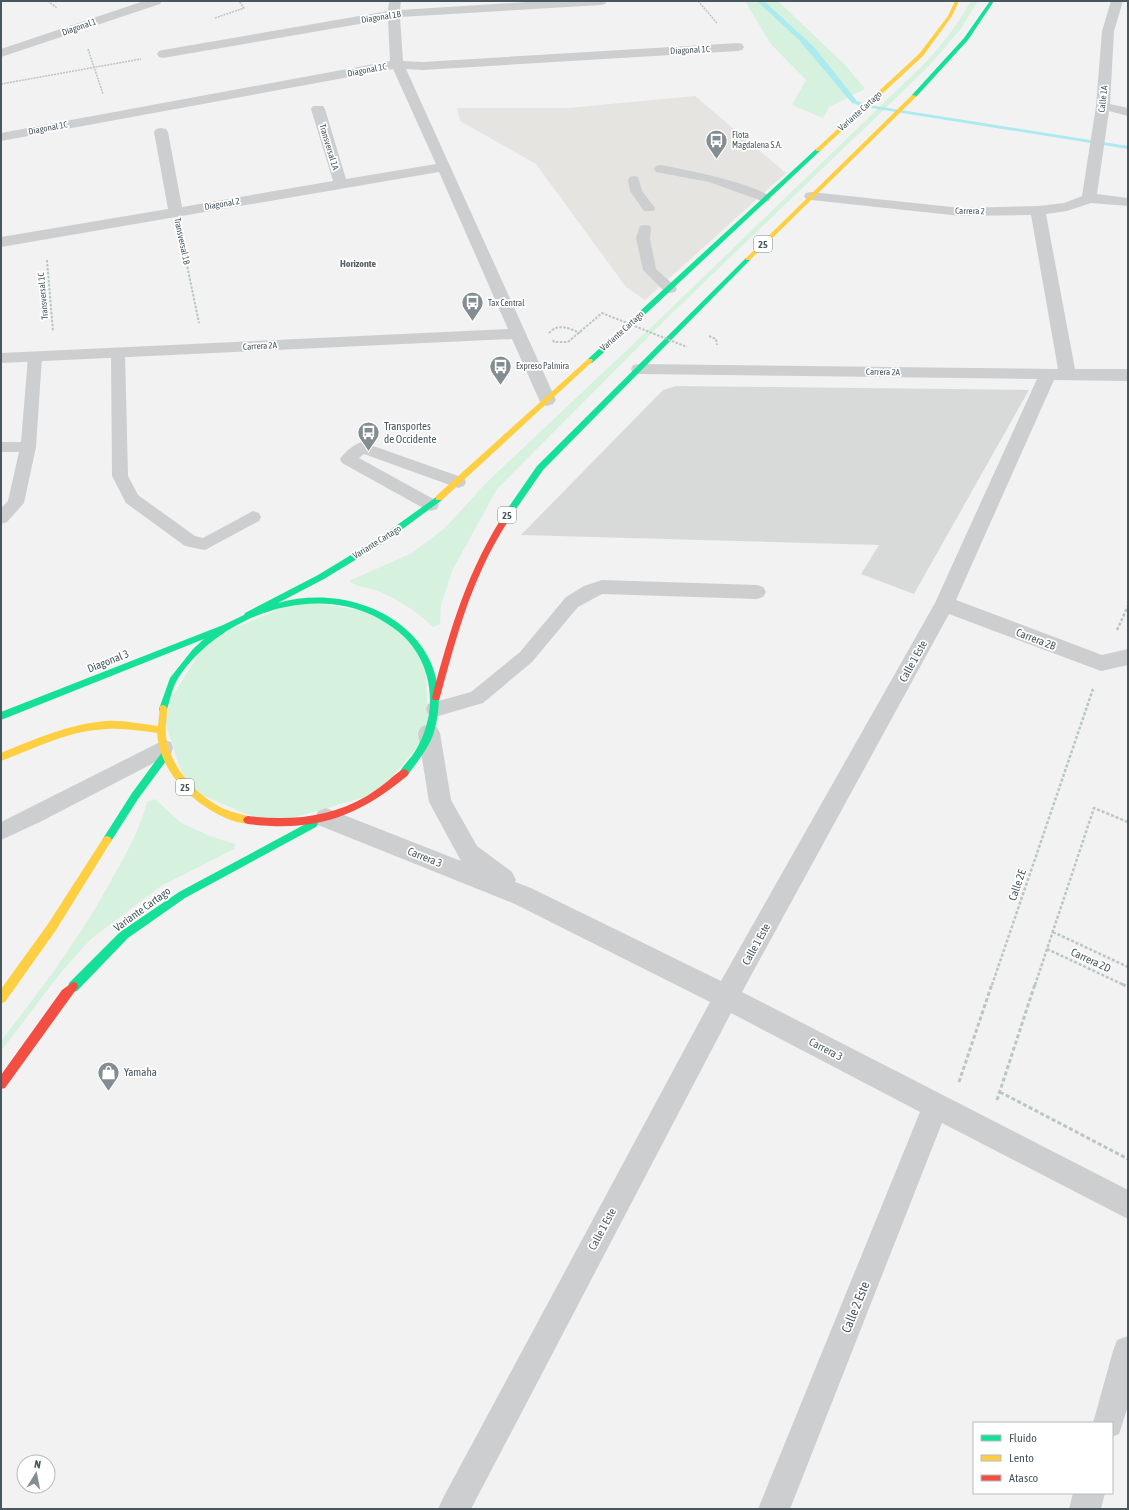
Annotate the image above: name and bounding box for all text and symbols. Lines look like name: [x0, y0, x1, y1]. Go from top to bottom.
street label: Diagonal 1B: [361, 9, 402, 25]
street label: Diagonal 1: [61, 16, 97, 38]
street label: Diagonal 1C: [670, 44, 710, 56]
street label: Diagonal 1C: [347, 61, 387, 79]
street label: Calle 1A: [1097, 85, 1109, 113]
street label: Variante Cartago: [836, 89, 884, 133]
street label: Diagonal 1C: [28, 119, 68, 137]
street label: Transversal 1A: [317, 123, 341, 172]
bus stop icon: Flota Magdalena S.A.: [703, 127, 729, 160]
place label: Flota Magdalena S.A.: [732, 130, 782, 150]
street label: Diagonal 2: [204, 196, 240, 212]
street label: Carrera 2: [955, 206, 985, 216]
street label: Transversal 1B: [172, 217, 192, 266]
road number: 25: [754, 236, 772, 252]
district label: Horizonte: [340, 258, 377, 269]
street label: Transversal 1C: [36, 272, 50, 320]
bus stop icon: Tax Central: [460, 290, 486, 323]
place label: Tax Central: [488, 298, 525, 308]
street label: Variante Cartago: [598, 309, 646, 353]
street label: Carrera 2A: [243, 340, 278, 352]
bus stop icon: Expreso Palmira: [487, 353, 513, 386]
place label: Expreso Palmira: [516, 361, 569, 371]
street label: Carrera 2A: [866, 367, 901, 377]
bus stop icon: Transportes de Occidente: [356, 419, 382, 452]
place label: Transportes de Occidente: [384, 420, 436, 445]
road number: 25: [498, 507, 516, 523]
street label: Variante Cartago: [351, 523, 403, 561]
street label: Carrera 2B: [1014, 626, 1058, 652]
street label: Calle 1 Este: [897, 638, 929, 684]
street label: Diagonal 3: [86, 647, 130, 675]
road number: 25: [176, 779, 194, 795]
street label: Carrera 3: [406, 845, 444, 869]
street label: Calle 2E: [1006, 868, 1028, 902]
street label: Variante Cartago: [111, 884, 173, 934]
street label: Calle 1 Este: [740, 921, 772, 967]
street label: Carrera 2D: [1069, 946, 1113, 974]
street label: Carrera 3: [807, 1035, 845, 1063]
shop icon: Yamaha: [95, 1059, 121, 1092]
place label: Yamaha: [124, 1066, 157, 1078]
street label: Calle 1 Este: [586, 1206, 618, 1252]
street label: Calle 2 Este: [838, 1279, 873, 1335]
legend: [973, 1422, 1113, 1494]
text: Fluido: [1009, 1431, 1037, 1445]
text: Lento: [1009, 1451, 1034, 1465]
north arrow: [16, 1454, 56, 1494]
text: N: [33, 1458, 42, 1471]
text: Atasco: [1009, 1471, 1039, 1485]

